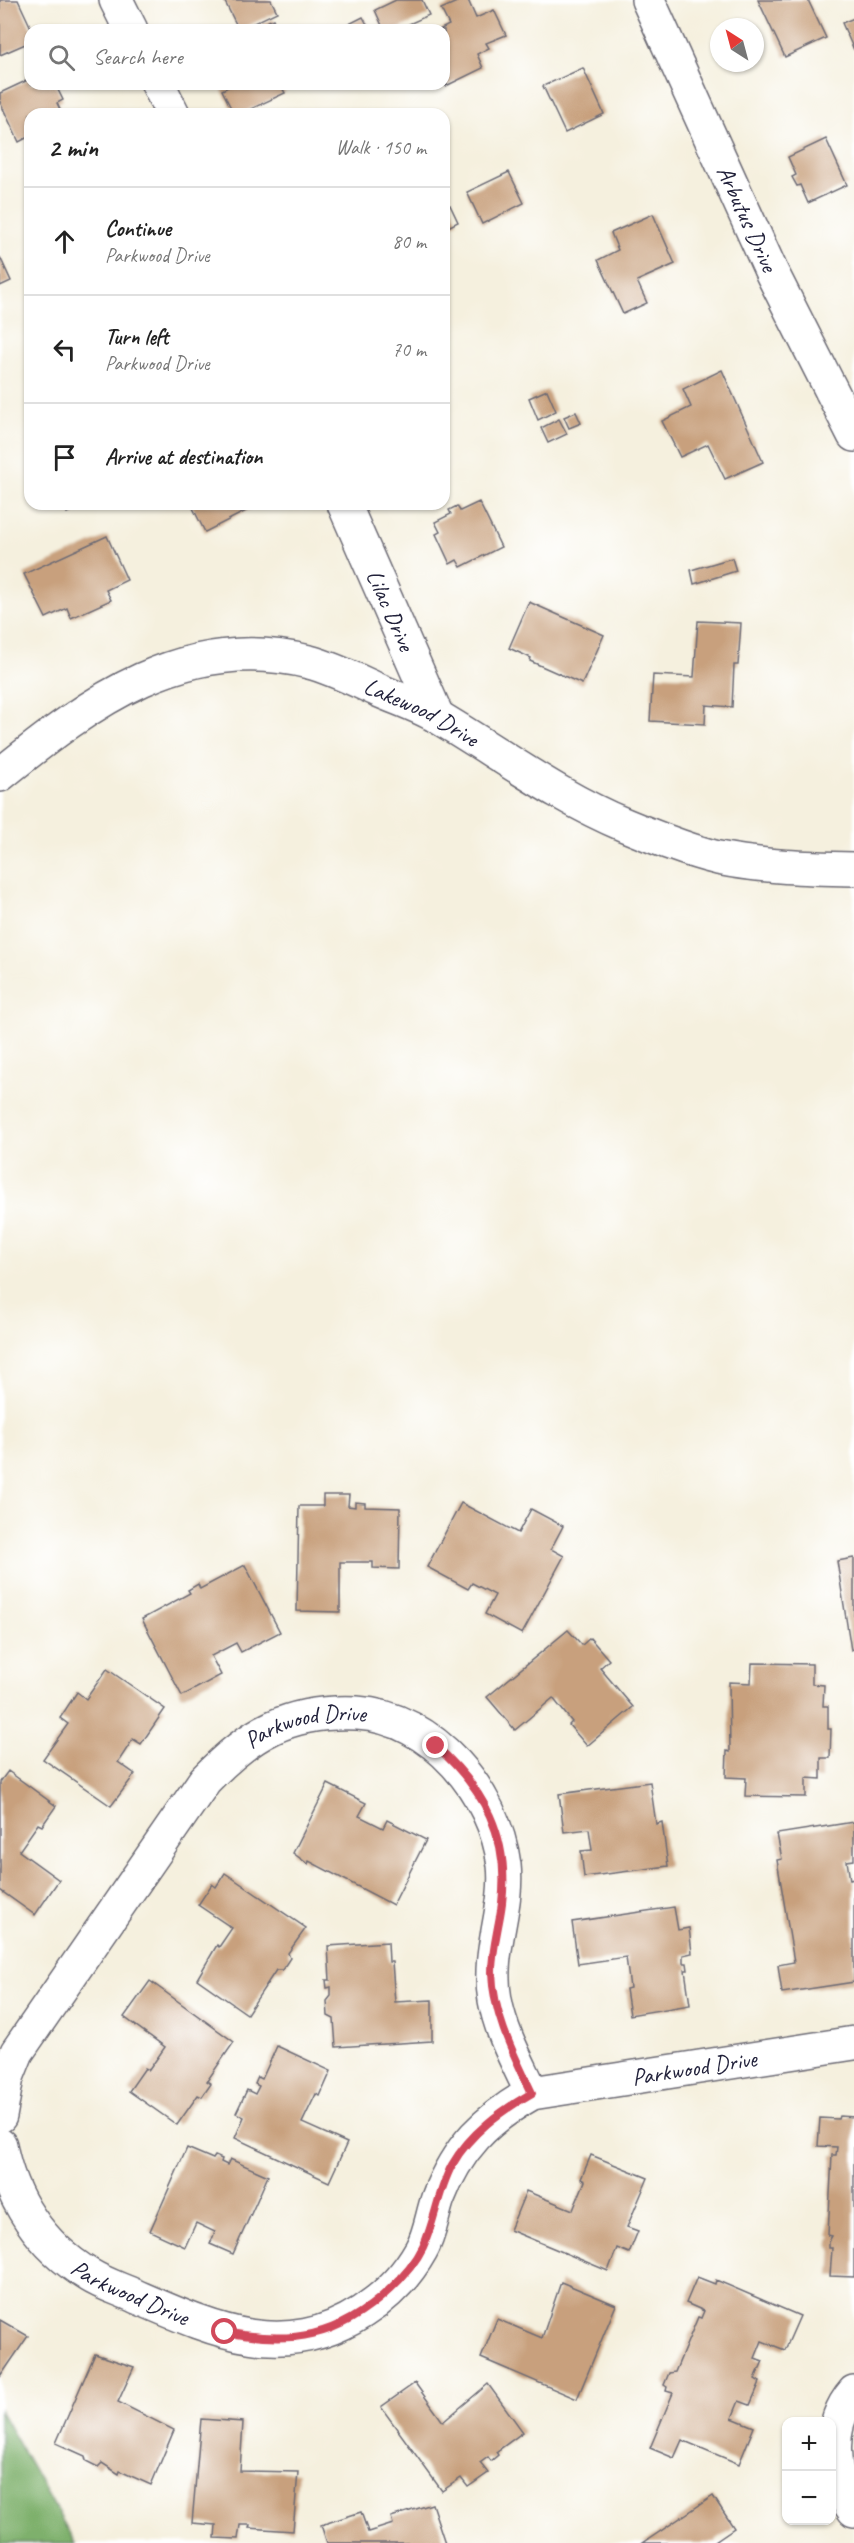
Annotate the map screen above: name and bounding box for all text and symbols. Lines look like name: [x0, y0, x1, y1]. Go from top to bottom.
north arrow: [710, 18, 764, 72]
search box: [24, 24, 450, 90]
icon: search: [45, 41, 78, 74]
text: Search here: [93, 43, 183, 71]
text: 2 min: [48, 131, 98, 164]
text: Walk · 150 m: [336, 135, 426, 160]
street label: Arbutus Drive: [710, 161, 785, 278]
text: Continue: [105, 215, 171, 243]
icon: ahead: [48, 225, 81, 258]
text: 80 m: [392, 229, 426, 254]
text: Parkwood Drive: [105, 243, 210, 268]
text: Turn left: [105, 323, 169, 351]
icon: left: [48, 333, 81, 366]
text: 70 m: [392, 337, 426, 362]
text: Parkwood Drive: [105, 351, 210, 376]
icon: arrive: [48, 441, 81, 474]
text: Arrive at destination: [105, 443, 262, 471]
street label: Lilac Drive: [360, 565, 422, 657]
street label: Lakewood Drive: [359, 671, 486, 755]
street label: Parkwood Drive: [238, 1698, 370, 1755]
route end: [422, 1732, 448, 1758]
street label: Parkwood Drive: [630, 2043, 761, 2092]
street label: Parkwood Drive: [65, 2253, 195, 2333]
route start: [211, 2318, 237, 2344]
map controls: [782, 2417, 836, 2525]
button: +: [782, 2417, 836, 2471]
button: −: [782, 2471, 836, 2525]

